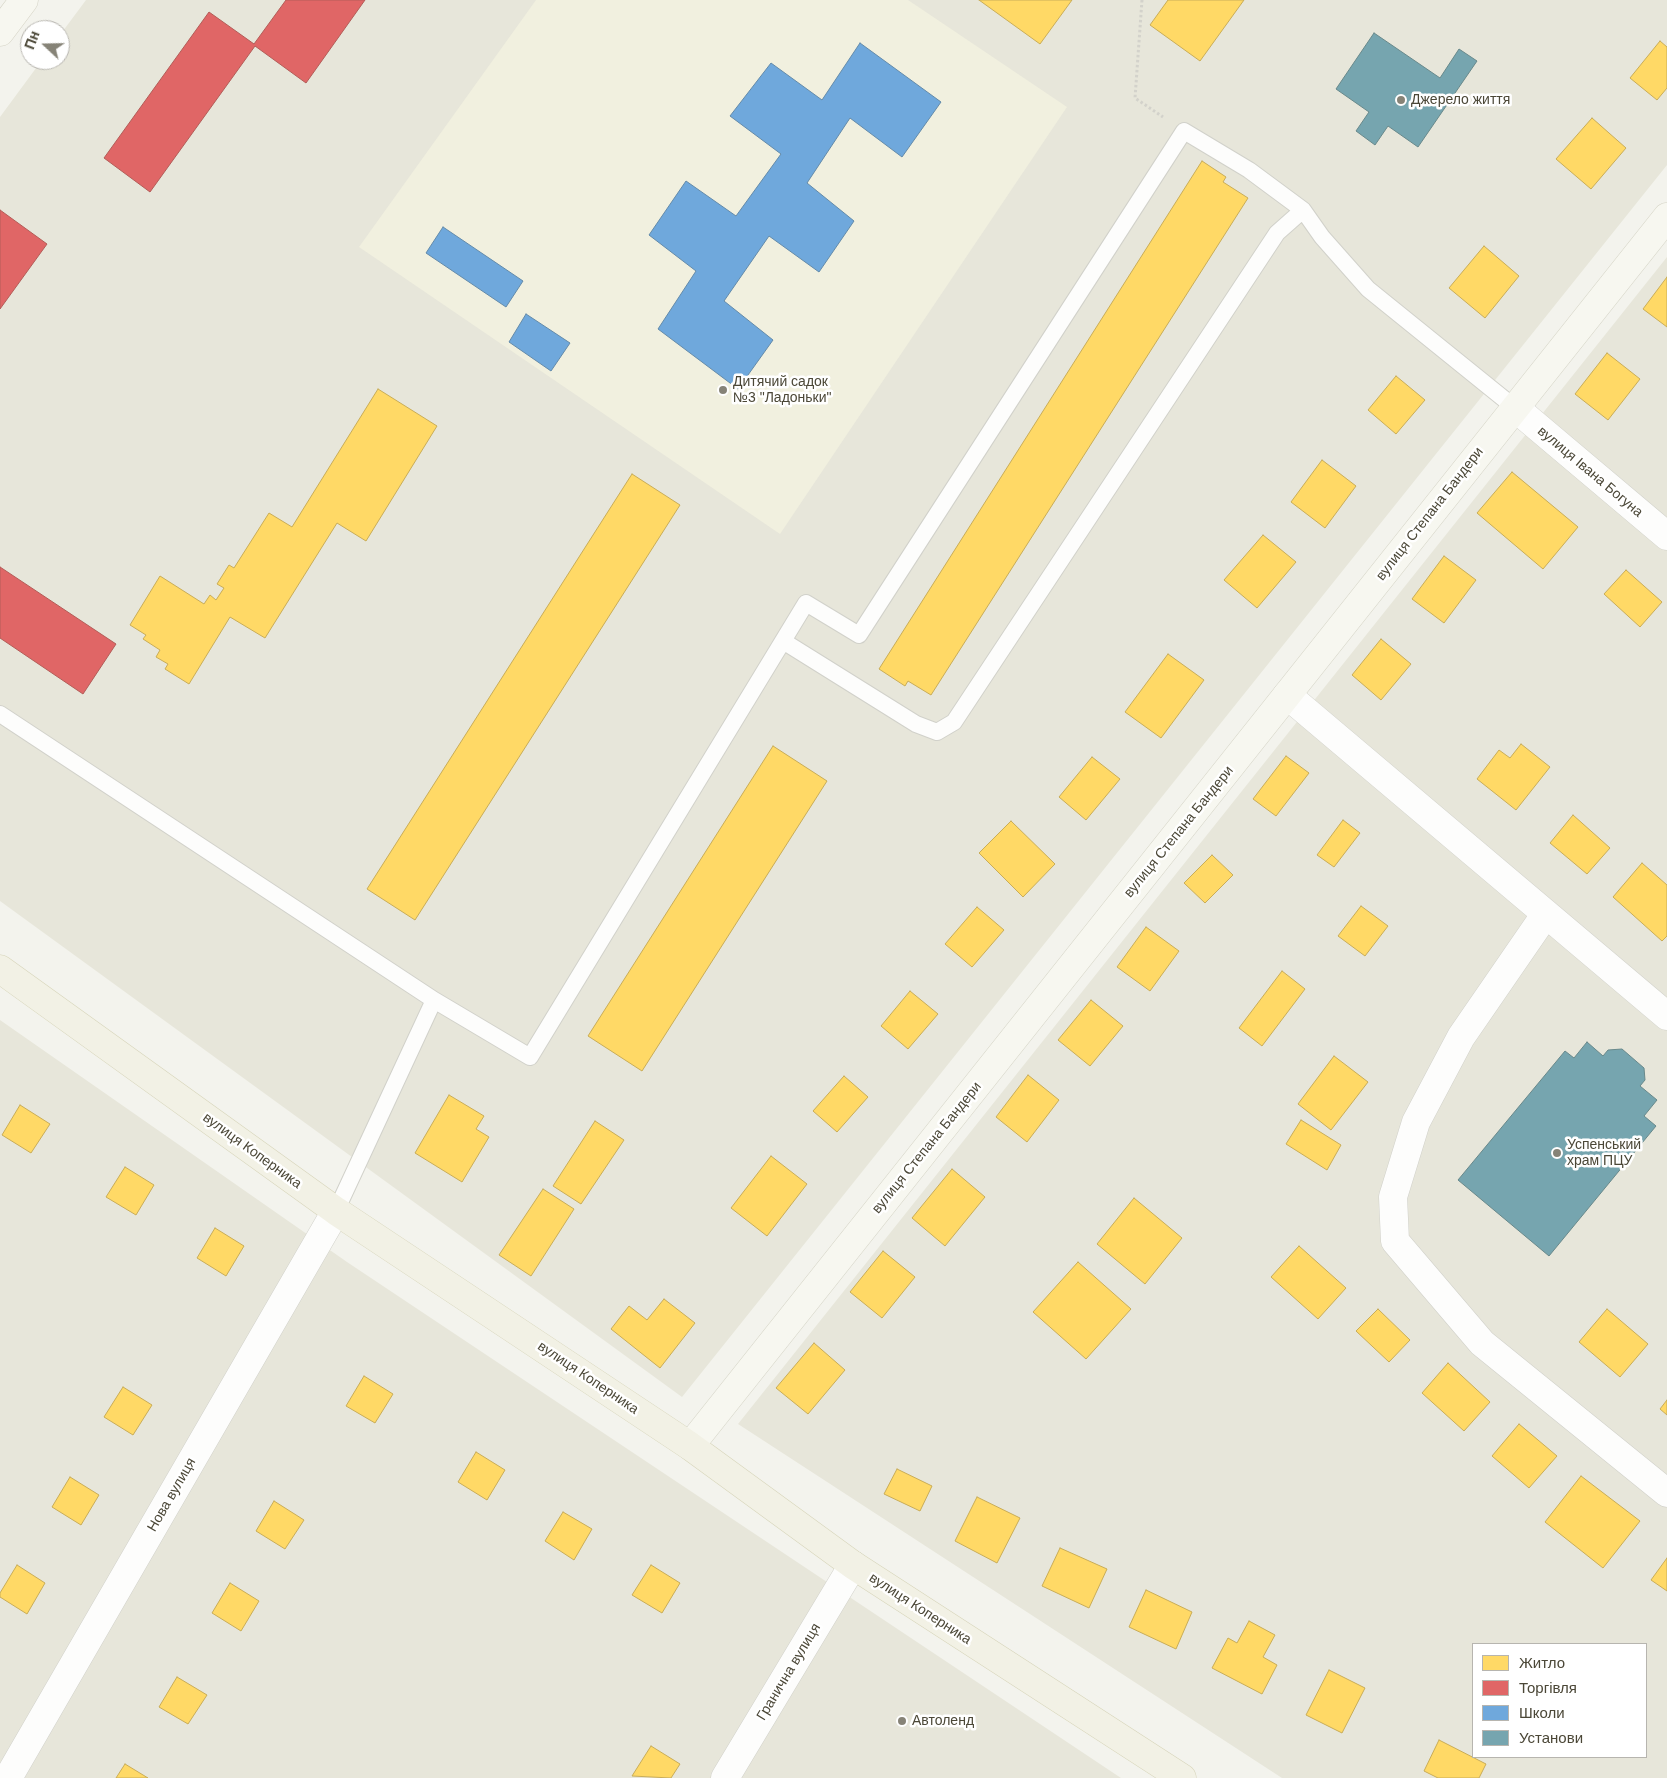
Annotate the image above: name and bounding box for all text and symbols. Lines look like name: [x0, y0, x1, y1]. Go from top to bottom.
north arrow: [20, 20, 70, 70]
text: Пн: [21, 28, 43, 52]
place label: Джерело життя: [1411, 92, 1510, 108]
marker: Джерело життя: [1395, 94, 1407, 106]
place label: Дитячий садок №3 "Ладоньки": [733, 374, 832, 407]
marker: Дитячий садок №3 "Ладоньки": [717, 384, 729, 396]
street label: вулиця Івана Богуна: [1534, 423, 1646, 521]
street label: вулиця Степана Бандери: [1373, 444, 1487, 584]
street label: вулиця Степана Бандери: [1121, 763, 1237, 901]
street label: вулиця Степана Бандери: [869, 1079, 985, 1217]
street label: вулиця Коперника: [199, 1109, 305, 1193]
place label: Успенський храм ПЦУ: [1567, 1137, 1641, 1170]
marker: Успенський храм ПЦУ: [1551, 1147, 1563, 1159]
street label: вулиця Коперника: [534, 1338, 642, 1418]
street label: Нова вулиця: [144, 1455, 200, 1535]
street label: вулиця Коперника: [866, 1570, 974, 1648]
street label: Гранична вулиця: [753, 1621, 825, 1723]
legend: [1472, 1643, 1647, 1758]
text: Житло: [1519, 1654, 1565, 1671]
text: Торгівля: [1519, 1679, 1577, 1696]
text: Школи: [1519, 1704, 1565, 1721]
place label: Автоленд: [912, 1713, 974, 1729]
marker: Автоленд: [896, 1715, 908, 1727]
text: Установи: [1519, 1729, 1583, 1746]

